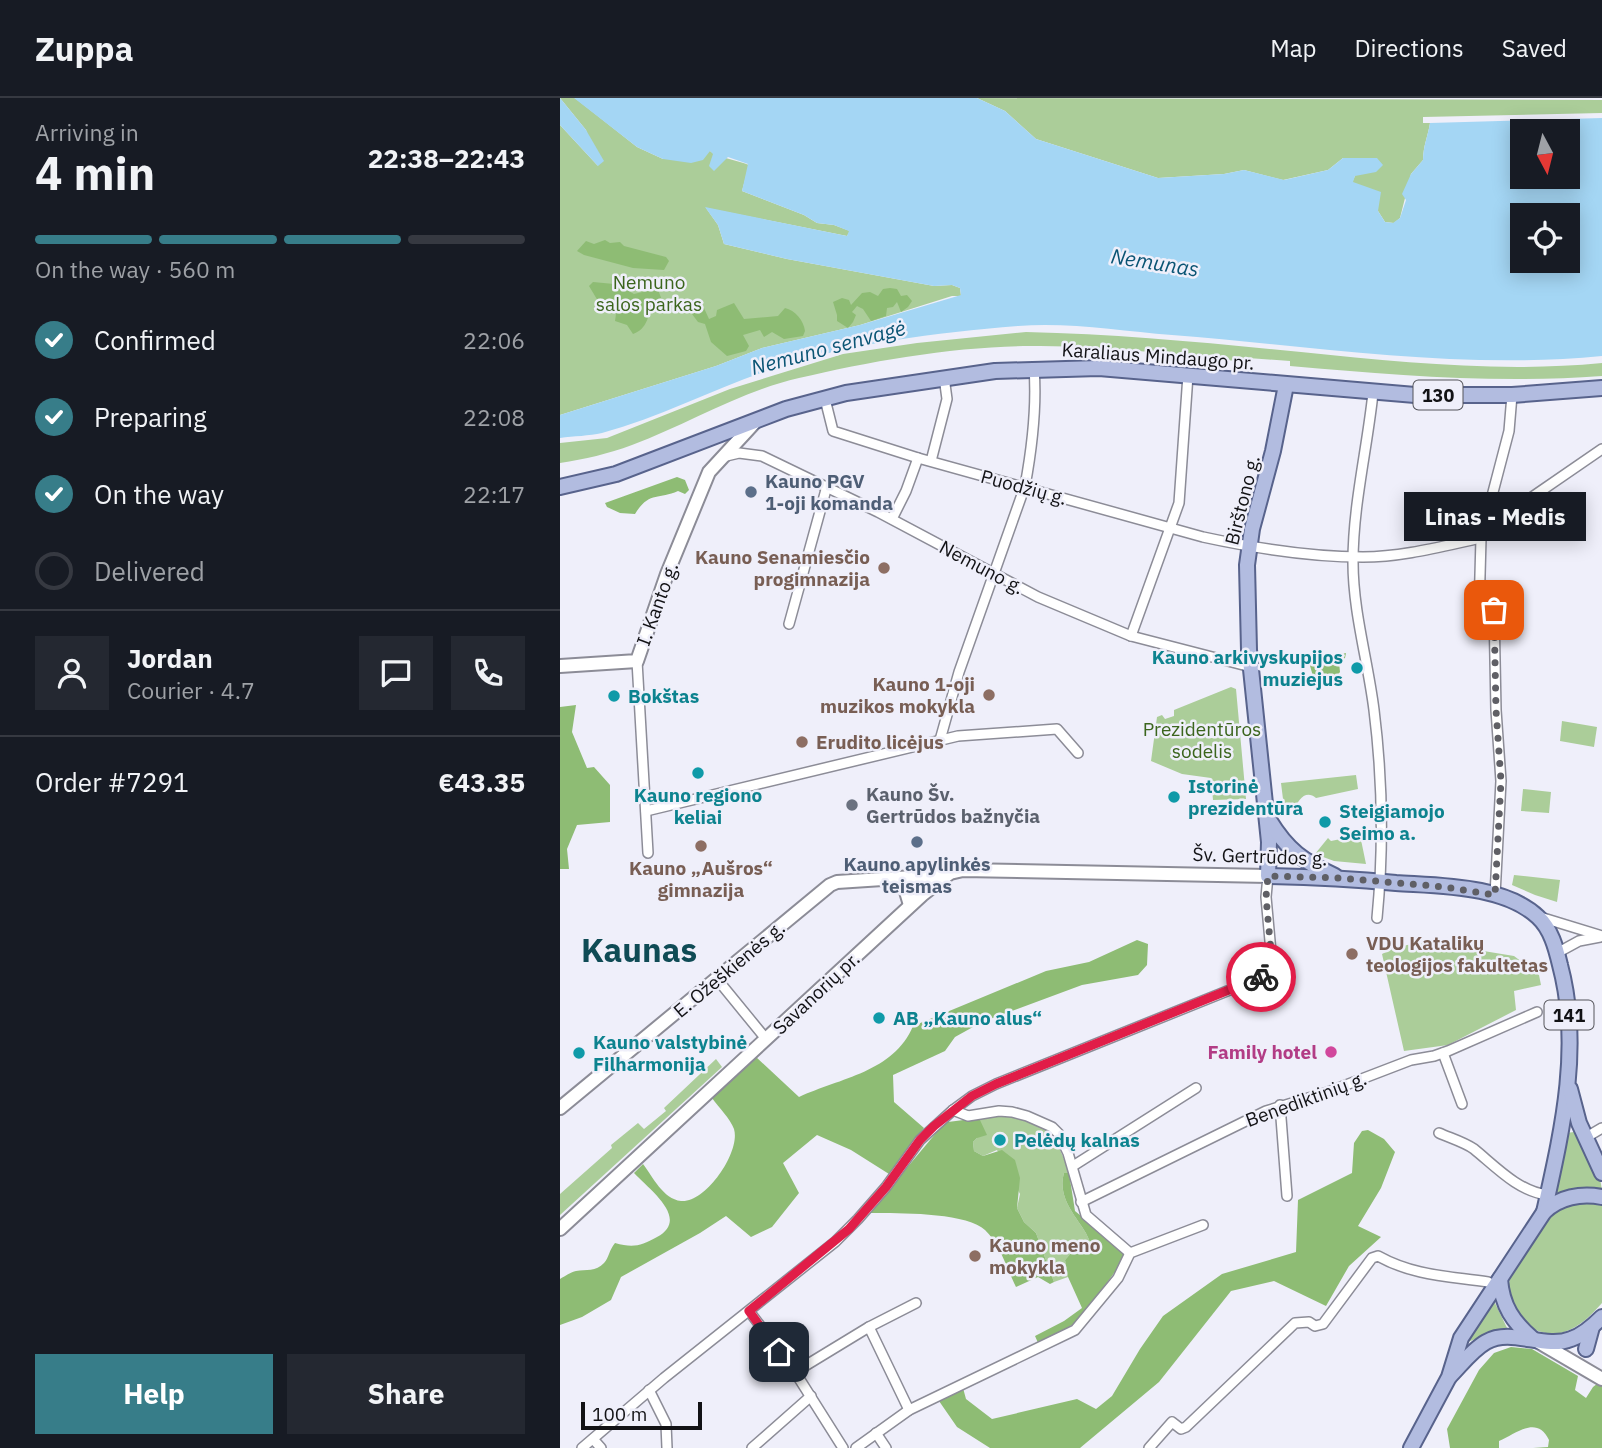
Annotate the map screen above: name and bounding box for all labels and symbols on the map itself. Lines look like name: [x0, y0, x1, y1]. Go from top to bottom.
north arrow: [1510, 119, 1580, 189]
water label: Nemunas: [1109, 241, 1201, 283]
park label: Nemuno salos parkas: [596, 270, 702, 316]
water label: Nemuno senvagė: [748, 313, 909, 381]
street label: Karaliaus Mindaugo pr.: [1061, 337, 1255, 375]
road number: 130: [1414, 380, 1463, 410]
street label: Birštono g.: [1219, 453, 1265, 547]
street label: Puodžių g.: [978, 464, 1070, 510]
place label: Kauno PGV 1-oji komanda: [765, 469, 893, 515]
marker: Kauno PGV 1-oji komanda: [743, 484, 759, 500]
callout: Linas - Medis: [1403, 491, 1585, 540]
street label: Nemuno g.: [935, 535, 1029, 599]
place label: Kauno Senamiesčio progimnazija: [695, 545, 870, 591]
street label: I. Kanto g.: [631, 559, 683, 649]
marker: Kauno Senamiesčio progimnazija: [876, 560, 892, 576]
pin: [1464, 580, 1524, 640]
place label: Kauno arkivyskupijos muziejus: [1152, 645, 1343, 691]
marker: Kauno arkivyskupijos muziejus: [1349, 660, 1365, 676]
place label: Kauno 1-oji muzikos mokykla: [820, 672, 975, 718]
place label: Bokštas: [628, 684, 699, 708]
marker: Kauno 1-oji muzikos mokykla: [981, 687, 997, 703]
marker: Bokštas: [606, 688, 622, 704]
park label: Prezidentūros sodelis: [1143, 717, 1261, 763]
place label: Erudito licėjus: [816, 730, 944, 754]
marker: Erudito licėjus: [794, 734, 810, 750]
marker: Kauno regiono keliai: [690, 765, 706, 781]
place label: Istorinė prezidentūra: [1188, 774, 1304, 820]
place label: Kauno Šv. Gertrūdos bažnyčia: [866, 782, 1040, 828]
place label: Kauno regiono keliai: [634, 783, 763, 829]
marker: Istorinė prezidentūra: [1166, 789, 1182, 805]
marker: Kauno Šv. Gertrūdos bažnyčia: [844, 797, 860, 813]
place label: Steigiamojo Seimo a.: [1339, 799, 1445, 845]
marker: Steigiamojo Seimo a.: [1317, 814, 1333, 830]
marker: Kauno apylinkės teismas: [909, 834, 925, 850]
marker: Kauno „Aušros“ gimnazija: [693, 838, 709, 854]
street label: Šv. Gertrūdos g.: [1192, 842, 1328, 870]
place label: Kauno apylinkės teismas: [843, 852, 991, 898]
place label: Kauno „Aušros“ gimnazija: [629, 856, 773, 902]
street label: E. Ožeškienės g.: [668, 915, 790, 1023]
district label: Kaunas: [581, 928, 697, 971]
place label: VDU Katalikų teologijos fakultetas: [1366, 931, 1548, 977]
courier: [1226, 942, 1296, 1012]
marker: VDU Katalikų teologijos fakultetas: [1344, 946, 1360, 962]
street label: Savanorių pr.: [767, 947, 865, 1039]
road number: 141: [1544, 1000, 1594, 1030]
place label: AB „Kauno alus“: [893, 1006, 1042, 1030]
marker: AB „Kauno alus“: [871, 1010, 887, 1026]
place label: Kauno valstybinė Filharmonija: [593, 1030, 747, 1076]
place label: Family hotel: [1208, 1040, 1317, 1064]
marker: Family hotel: [1323, 1044, 1339, 1060]
marker: Kauno valstybinė Filharmonija: [571, 1045, 587, 1061]
street label: Benediktinių g.: [1242, 1066, 1370, 1132]
place label: Pelėdų kalnas: [1014, 1128, 1140, 1152]
marker: Pelėdų kalnas: [992, 1132, 1008, 1148]
place label: Kauno meno mokykla: [989, 1233, 1101, 1279]
marker: Kauno meno mokykla: [967, 1248, 983, 1264]
pin: [749, 1322, 809, 1382]
scale bar: [581, 1399, 702, 1431]

